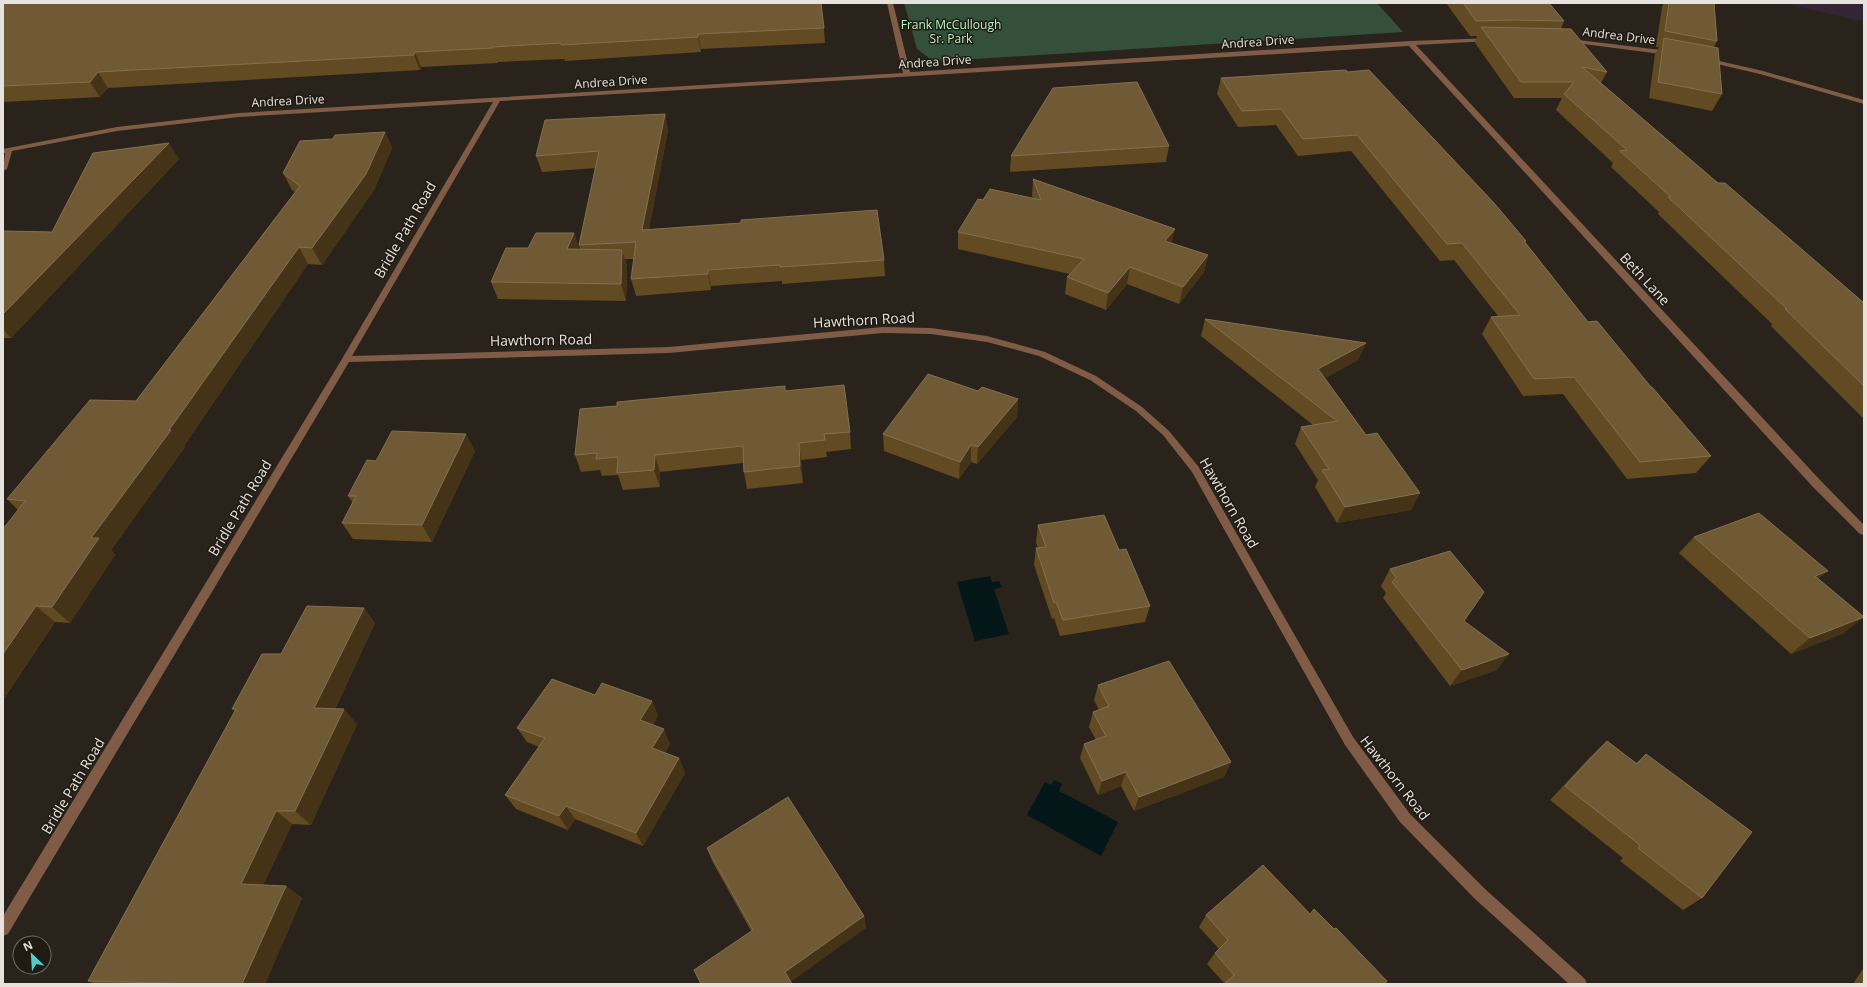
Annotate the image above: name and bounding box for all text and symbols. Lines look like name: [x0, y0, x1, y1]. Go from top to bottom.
park label: Frank McCullough Sr. Park: [901, 16, 1001, 47]
street label: Andrea Drive: [1582, 23, 1657, 48]
street label: Andrea Drive: [1221, 30, 1295, 53]
street label: Andrea Drive: [898, 50, 972, 73]
street label: Andrea Drive: [574, 70, 648, 93]
street label: Andrea Drive: [251, 90, 325, 111]
street label: Bridle Path Road: [369, 178, 440, 282]
street label: Beth Lane: [1616, 248, 1675, 309]
street label: Hawthorn Road: [812, 307, 916, 332]
street label: Hawthorn Road: [490, 329, 592, 350]
street label: Hawthorn Road: [1196, 454, 1263, 552]
street label: Bridle Path Road: [203, 456, 276, 559]
street label: Hawthorn Road: [1356, 732, 1434, 824]
street label: Bridle Path Road: [36, 734, 109, 837]
north arrow: [12, 935, 52, 975]
text: N: [20, 937, 35, 954]

